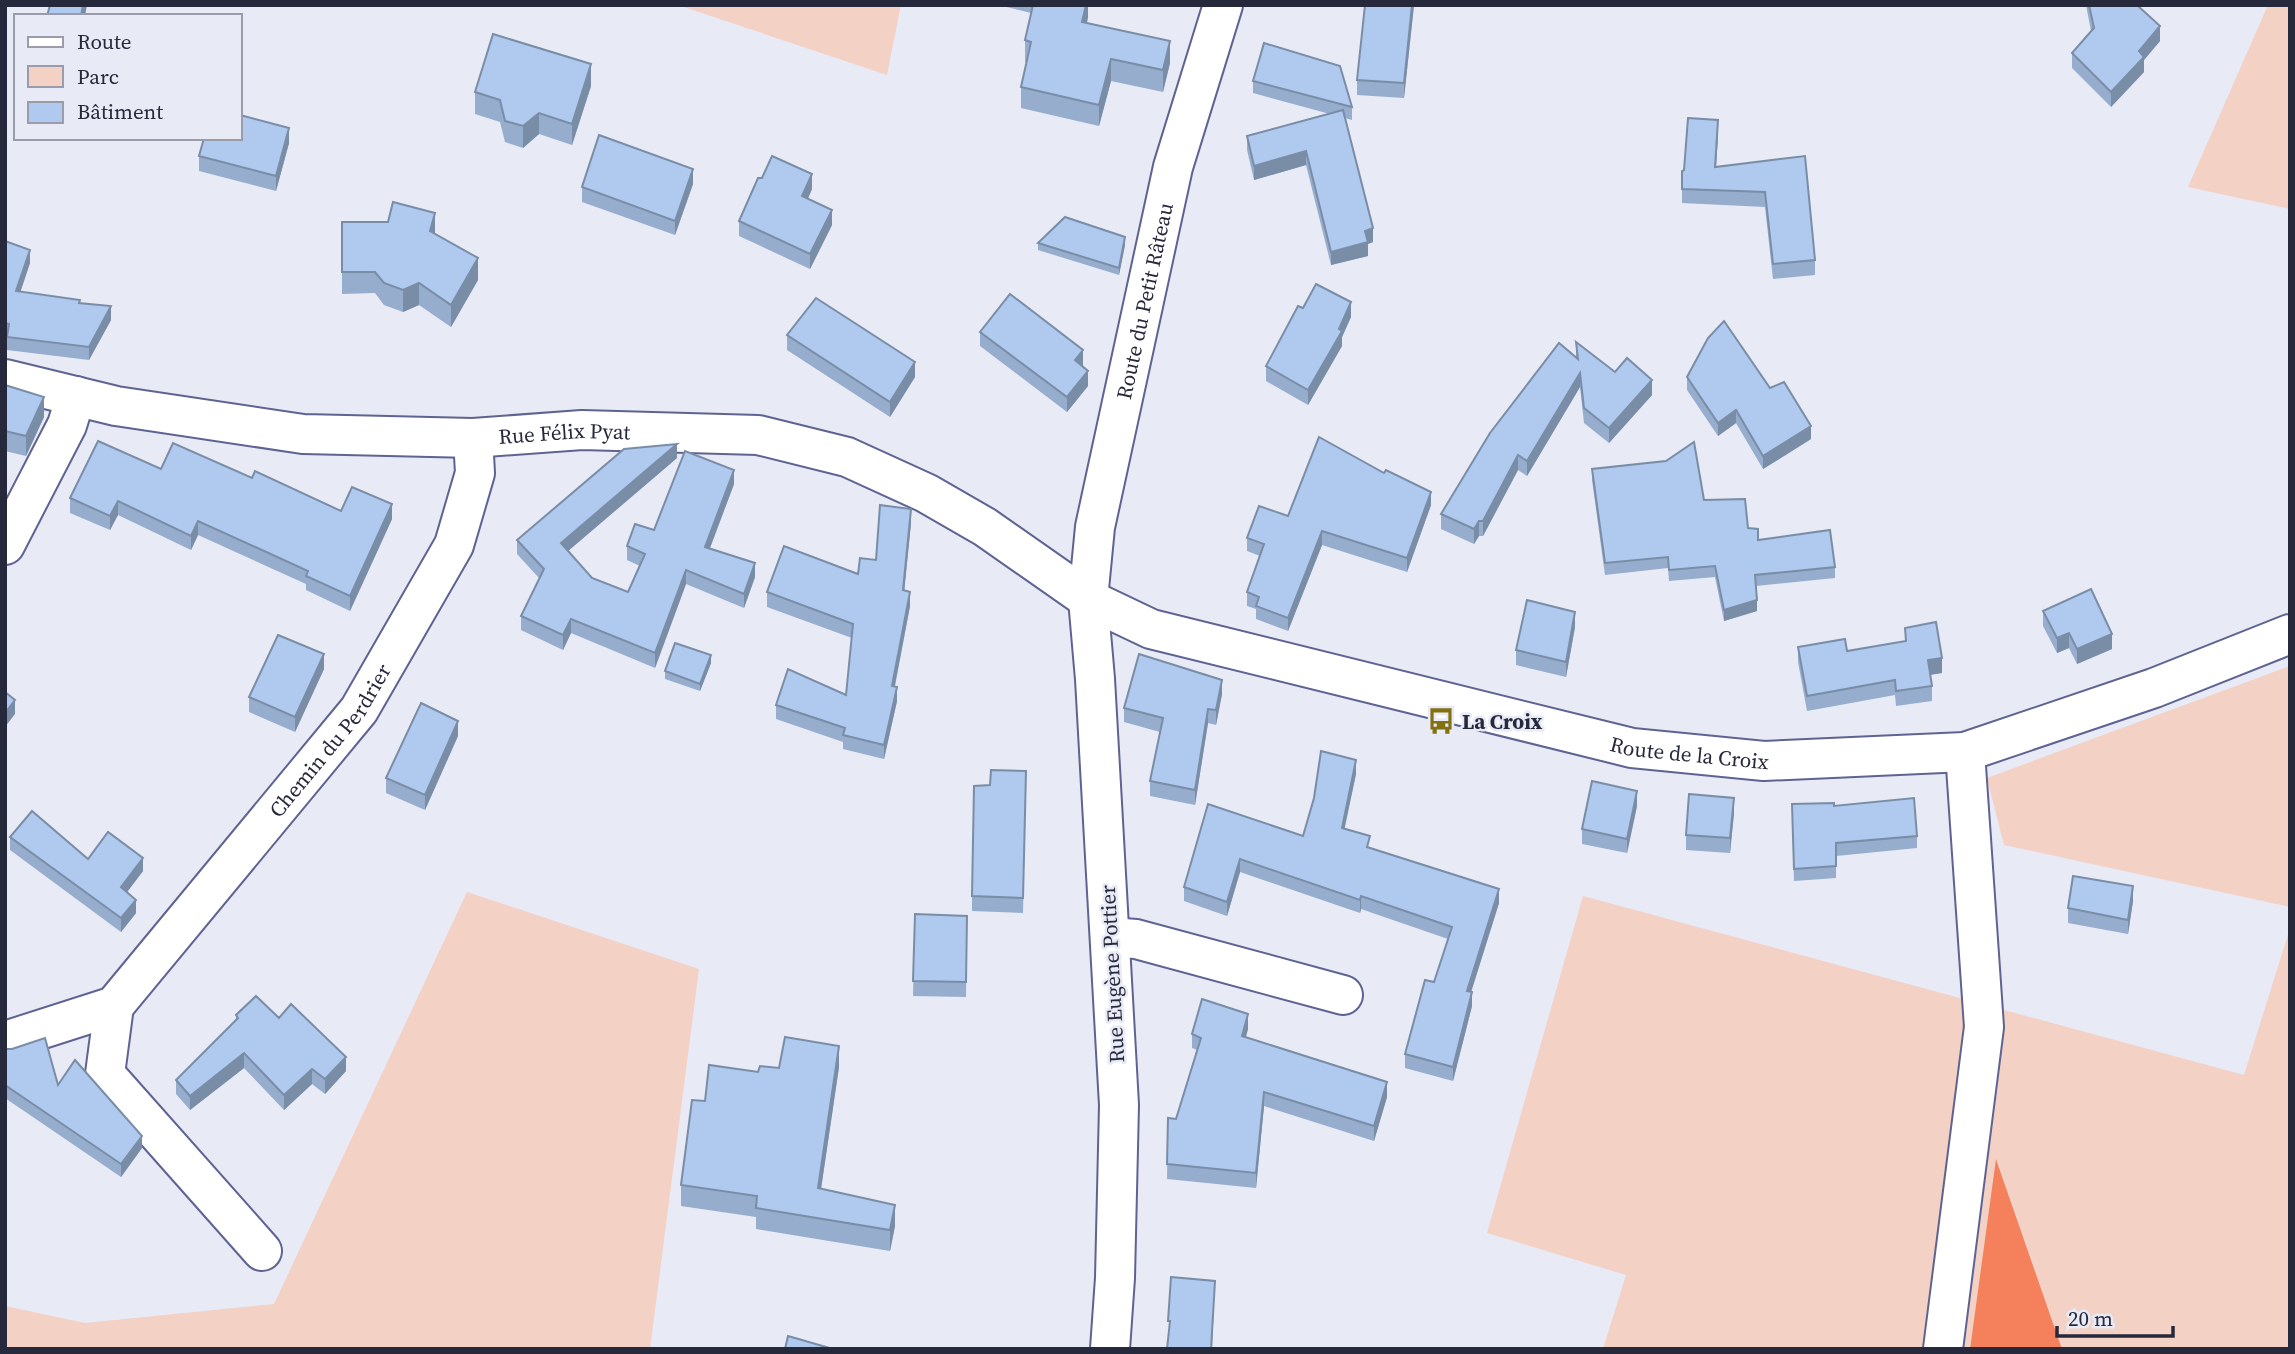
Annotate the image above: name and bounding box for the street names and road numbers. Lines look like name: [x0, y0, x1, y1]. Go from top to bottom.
street label: Route du Petit Râteau: [1109, 200, 1179, 402]
street label: Rue Félix Pyat: [497, 415, 631, 451]
street label: Chemin du Perdrier: [262, 658, 397, 823]
street label: Route de la Croix: [1607, 729, 1770, 776]
street label: Rue Eugène Pottier: [1093, 884, 1131, 1064]

